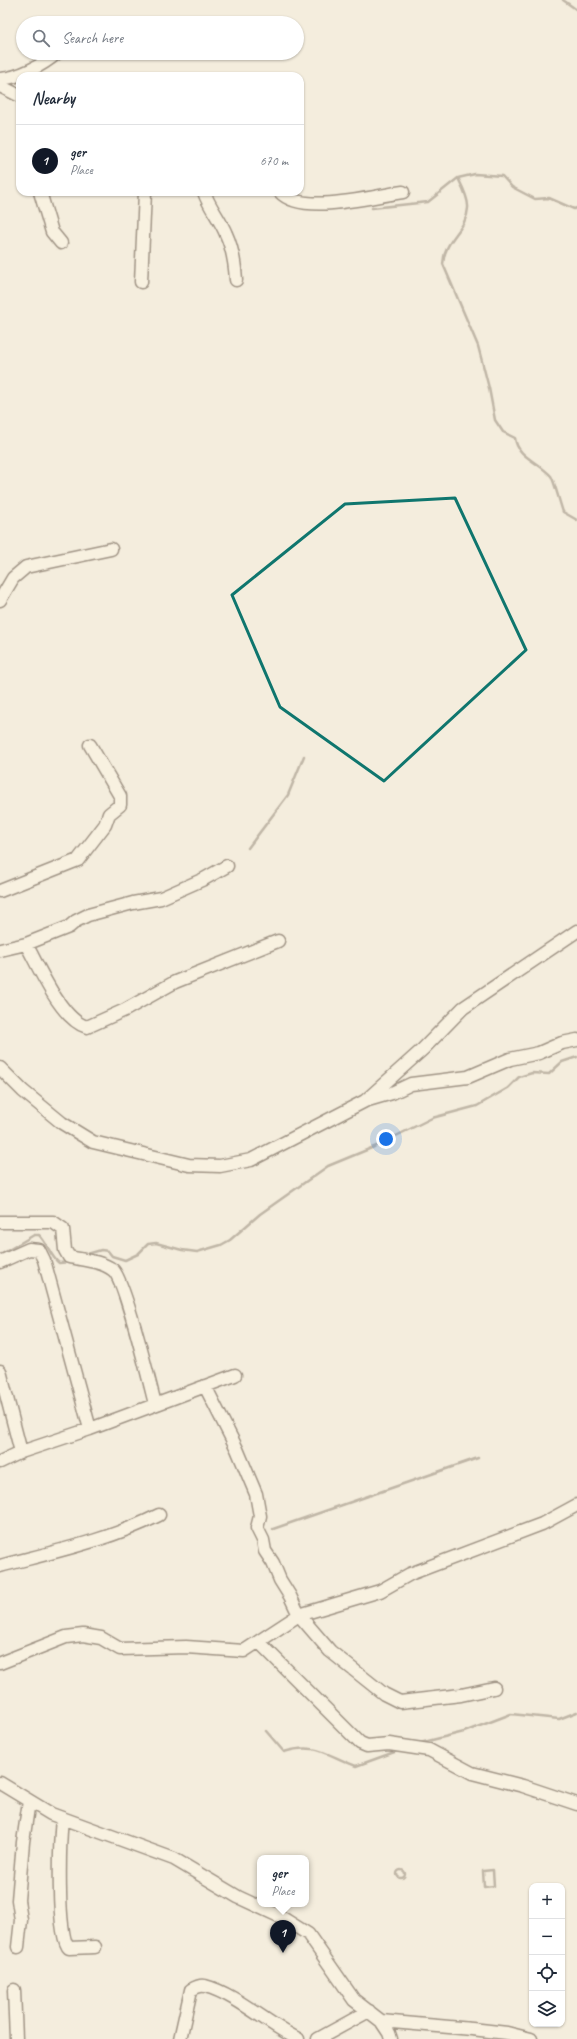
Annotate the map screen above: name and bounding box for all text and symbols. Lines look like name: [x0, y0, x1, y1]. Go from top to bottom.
search box: [16, 16, 304, 60]
icon: search: [30, 27, 52, 49]
text: Search here: [62, 29, 123, 48]
text: Nearby: [32, 88, 75, 109]
text: ger: [70, 143, 86, 162]
text: 1: [42, 153, 48, 169]
text: 670 m: [260, 153, 288, 169]
text: Place: [70, 162, 93, 178]
your location: [376, 1129, 396, 1149]
popup: [257, 1855, 309, 1907]
text: ger: [272, 1864, 287, 1883]
text: Place: [272, 1883, 294, 1899]
map controls: [529, 1883, 565, 2027]
button: +: [529, 1883, 565, 1919]
button: −: [529, 1919, 565, 1955]
pin: 1: [270, 1920, 296, 1953]
button: locate: [529, 1955, 565, 1991]
button: layers: [529, 1991, 565, 2027]

